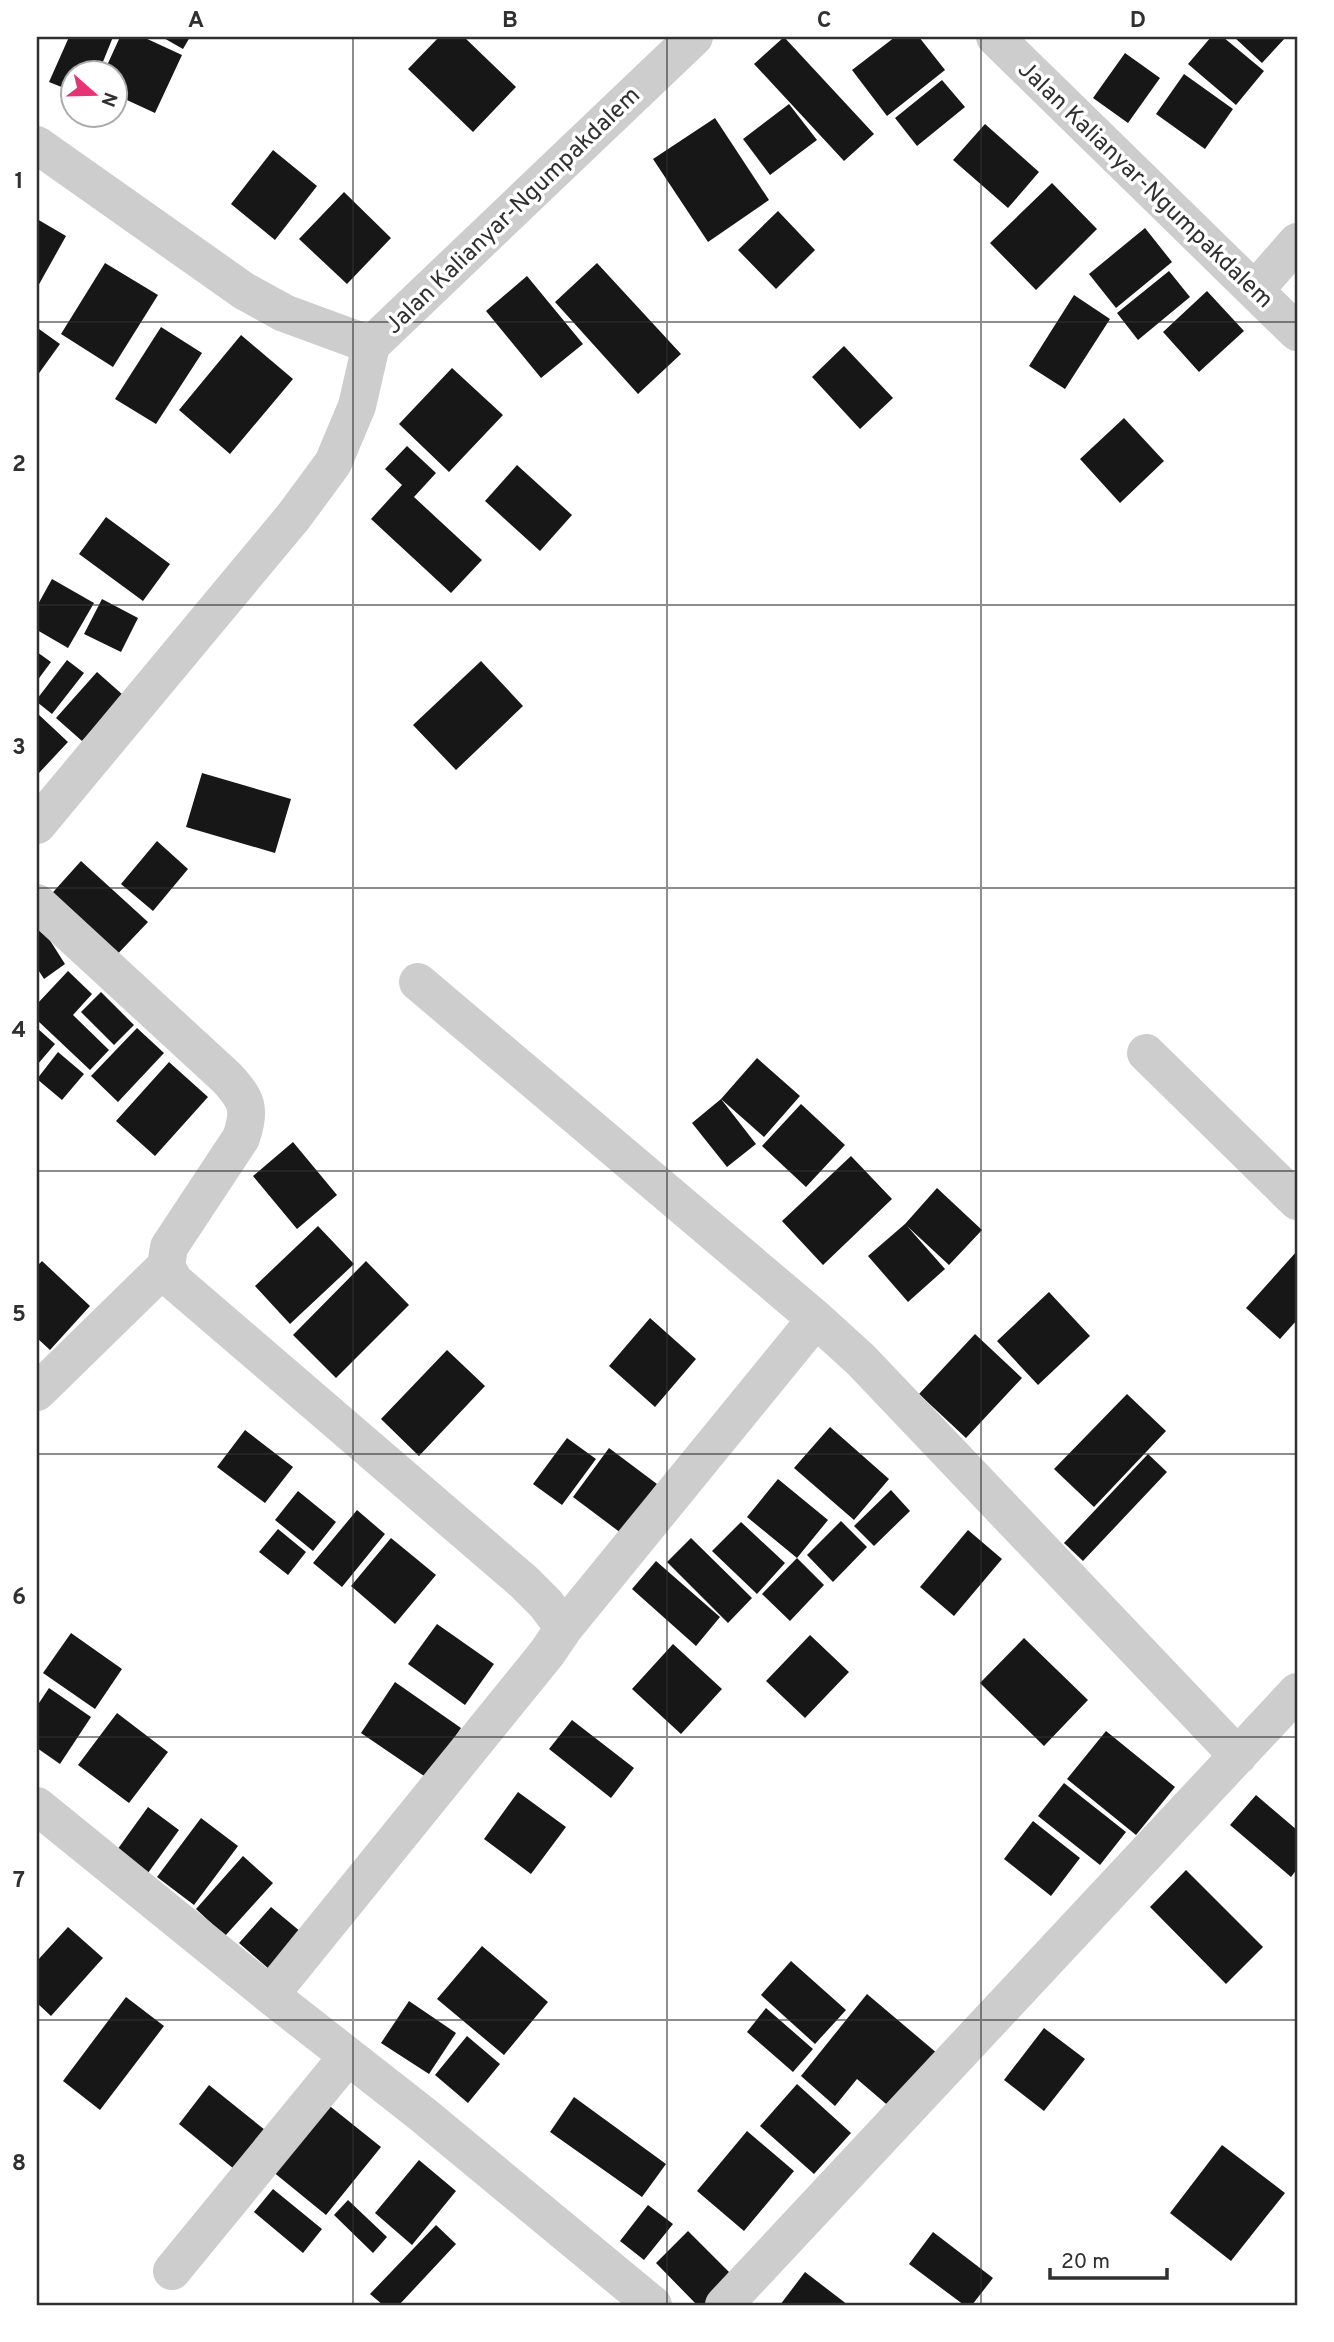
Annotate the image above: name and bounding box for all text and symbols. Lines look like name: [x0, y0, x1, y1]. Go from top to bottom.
text: A: [188, 7, 204, 36]
text: B: [502, 7, 518, 36]
text: C: [817, 7, 831, 36]
text: D: [1130, 7, 1146, 36]
street label: Jalan Kalianyar-Ngumpakdalem: [1011, 55, 1279, 316]
north arrow: [60, 60, 130, 130]
street label: Jalan Kalianyar-Ngumpakdalem: [379, 81, 647, 342]
text: N: [94, 89, 122, 110]
text: 1: [14, 168, 24, 197]
text: 2: [12, 451, 26, 480]
text: 3: [12, 734, 26, 763]
text: 4: [12, 1017, 26, 1046]
text: 5: [12, 1301, 26, 1330]
text: 6: [12, 1584, 26, 1613]
text: 7: [13, 1867, 25, 1896]
text: 8: [12, 2150, 26, 2179]
scale bar: [1050, 2237, 1168, 2281]
text: 20 m: [1061, 2249, 1110, 2276]

